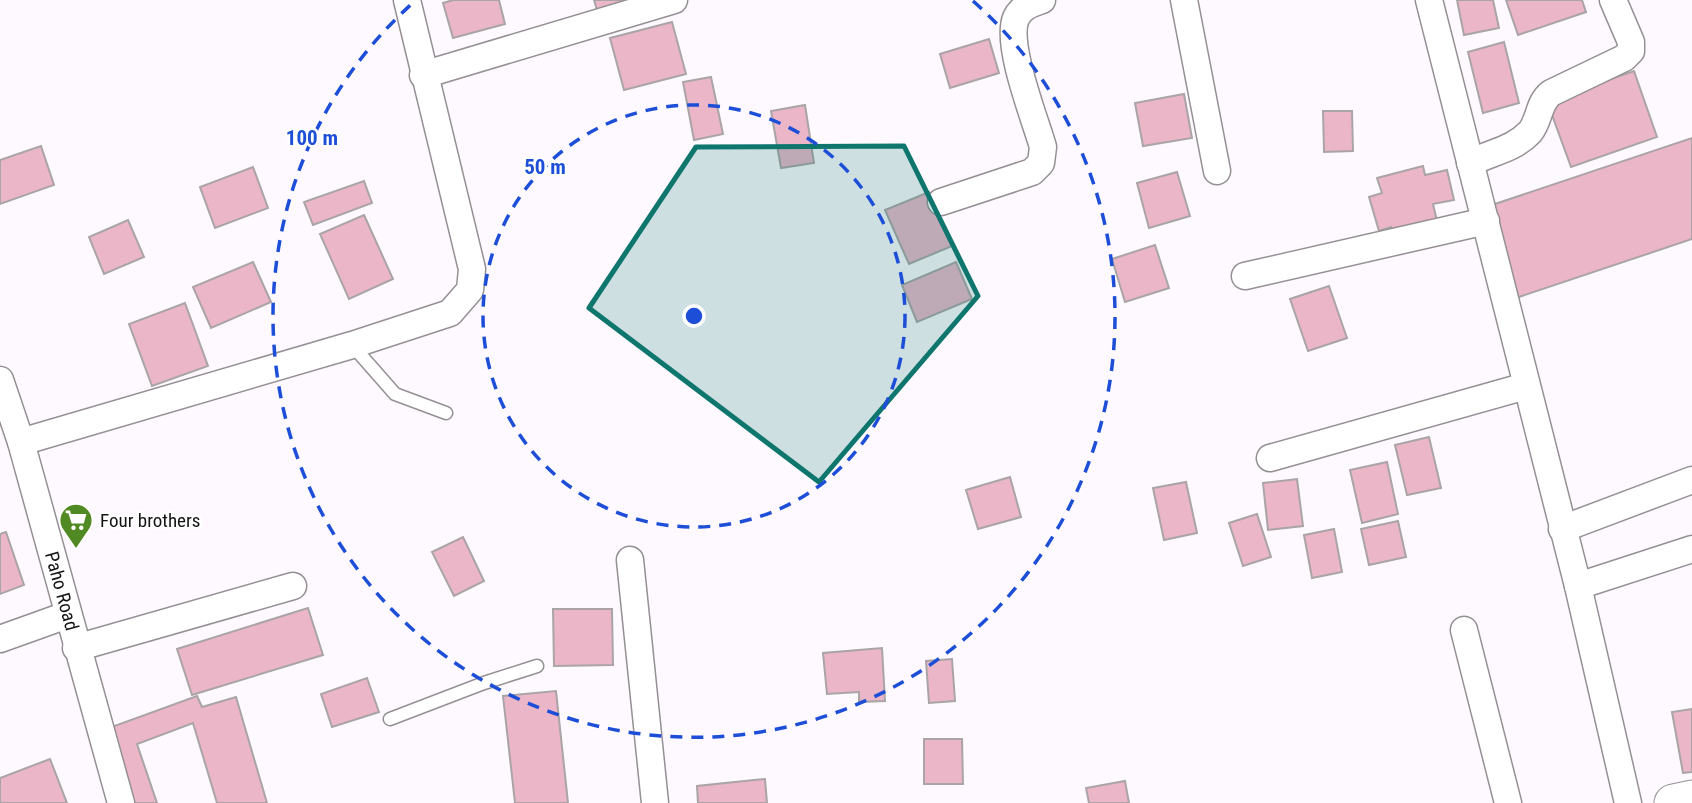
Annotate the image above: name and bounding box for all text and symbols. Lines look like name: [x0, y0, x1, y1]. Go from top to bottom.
text: 100 m: [286, 126, 338, 150]
text: 50 m: [524, 155, 566, 179]
centre of rings: [682, 304, 706, 328]
supermarket icon: Four brothers: [57, 501, 95, 550]
place label: Four brothers: [100, 509, 200, 532]
street label: Paho Road: [40, 549, 84, 633]

